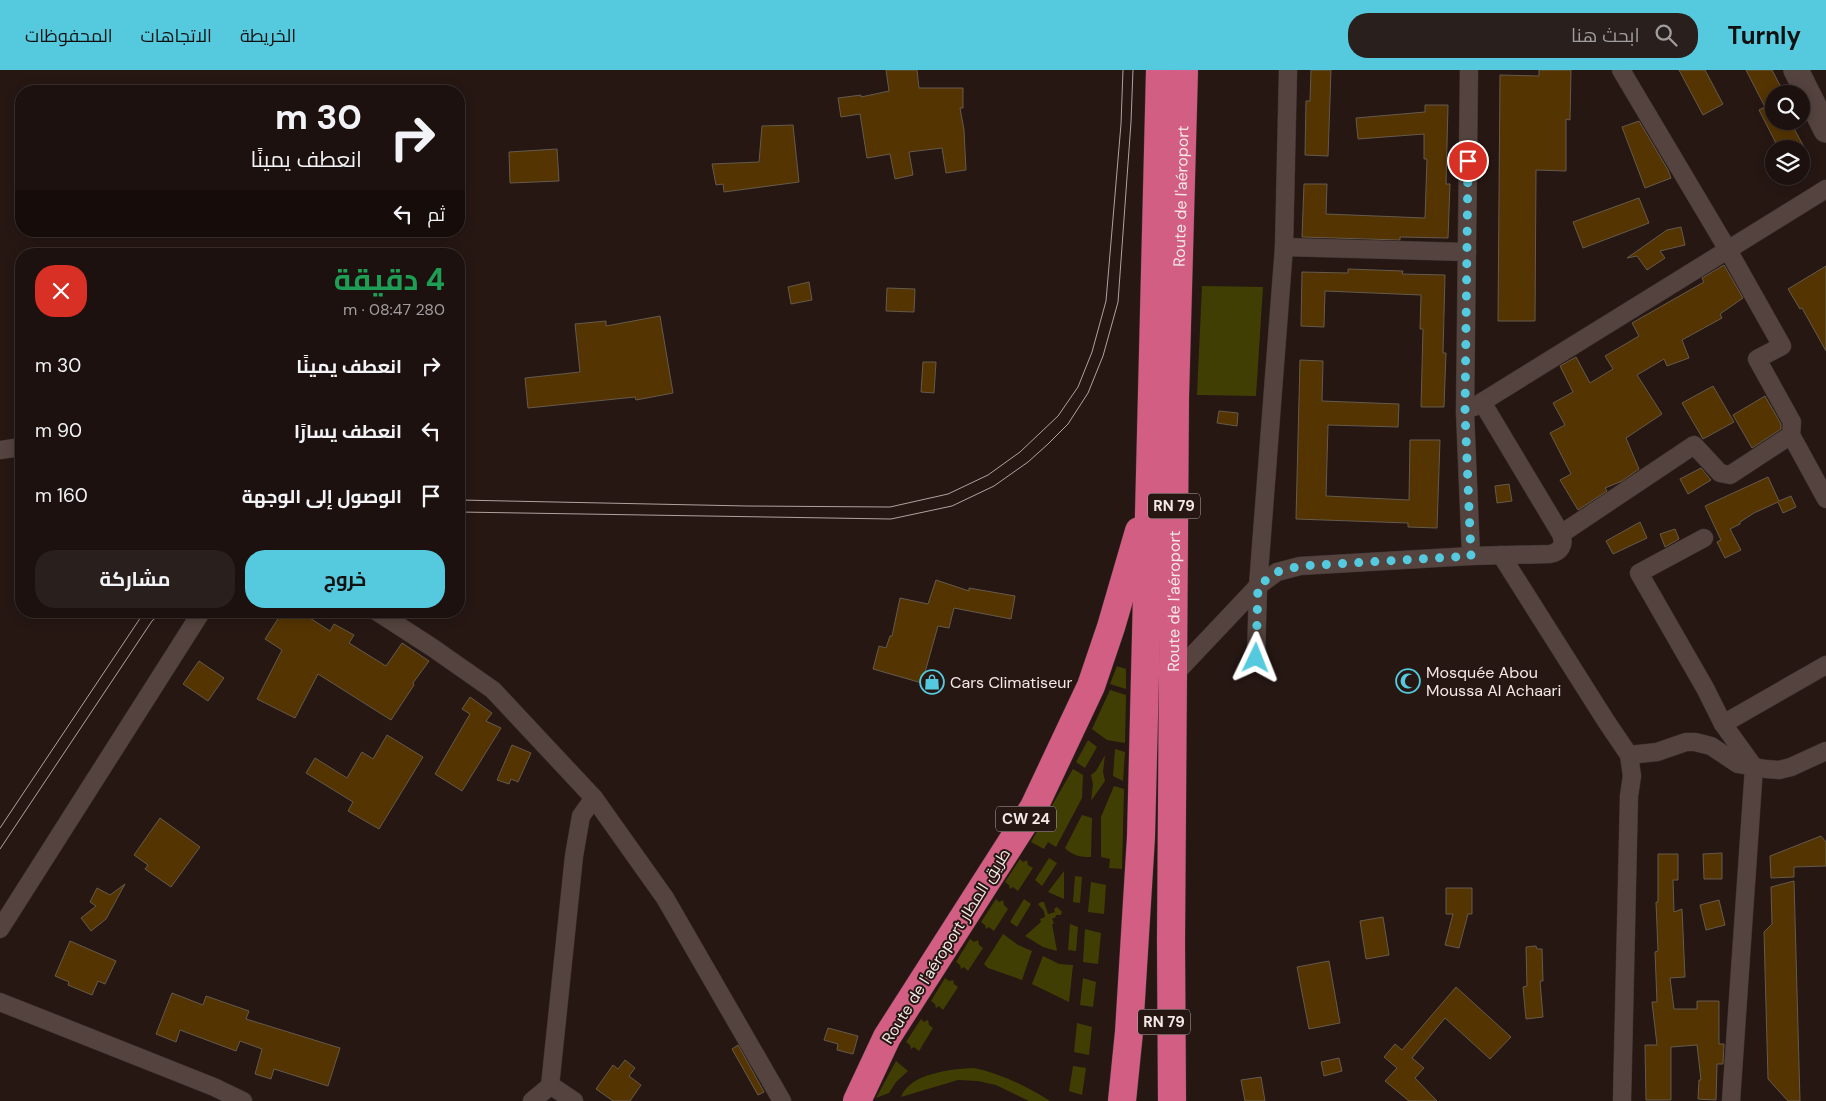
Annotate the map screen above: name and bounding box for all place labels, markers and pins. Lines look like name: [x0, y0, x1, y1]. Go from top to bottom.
pin: [1447, 140, 1489, 182]
place label: Mosquée Abou Moussa Al Achaari: [1426, 662, 1561, 701]
mosque icon: Mosquée Abou Moussa Al Achaari: [1395, 668, 1421, 694]
shop icon: Cars Climatiseur: [919, 669, 945, 695]
place label: Cars Climatiseur: [950, 672, 1072, 693]

